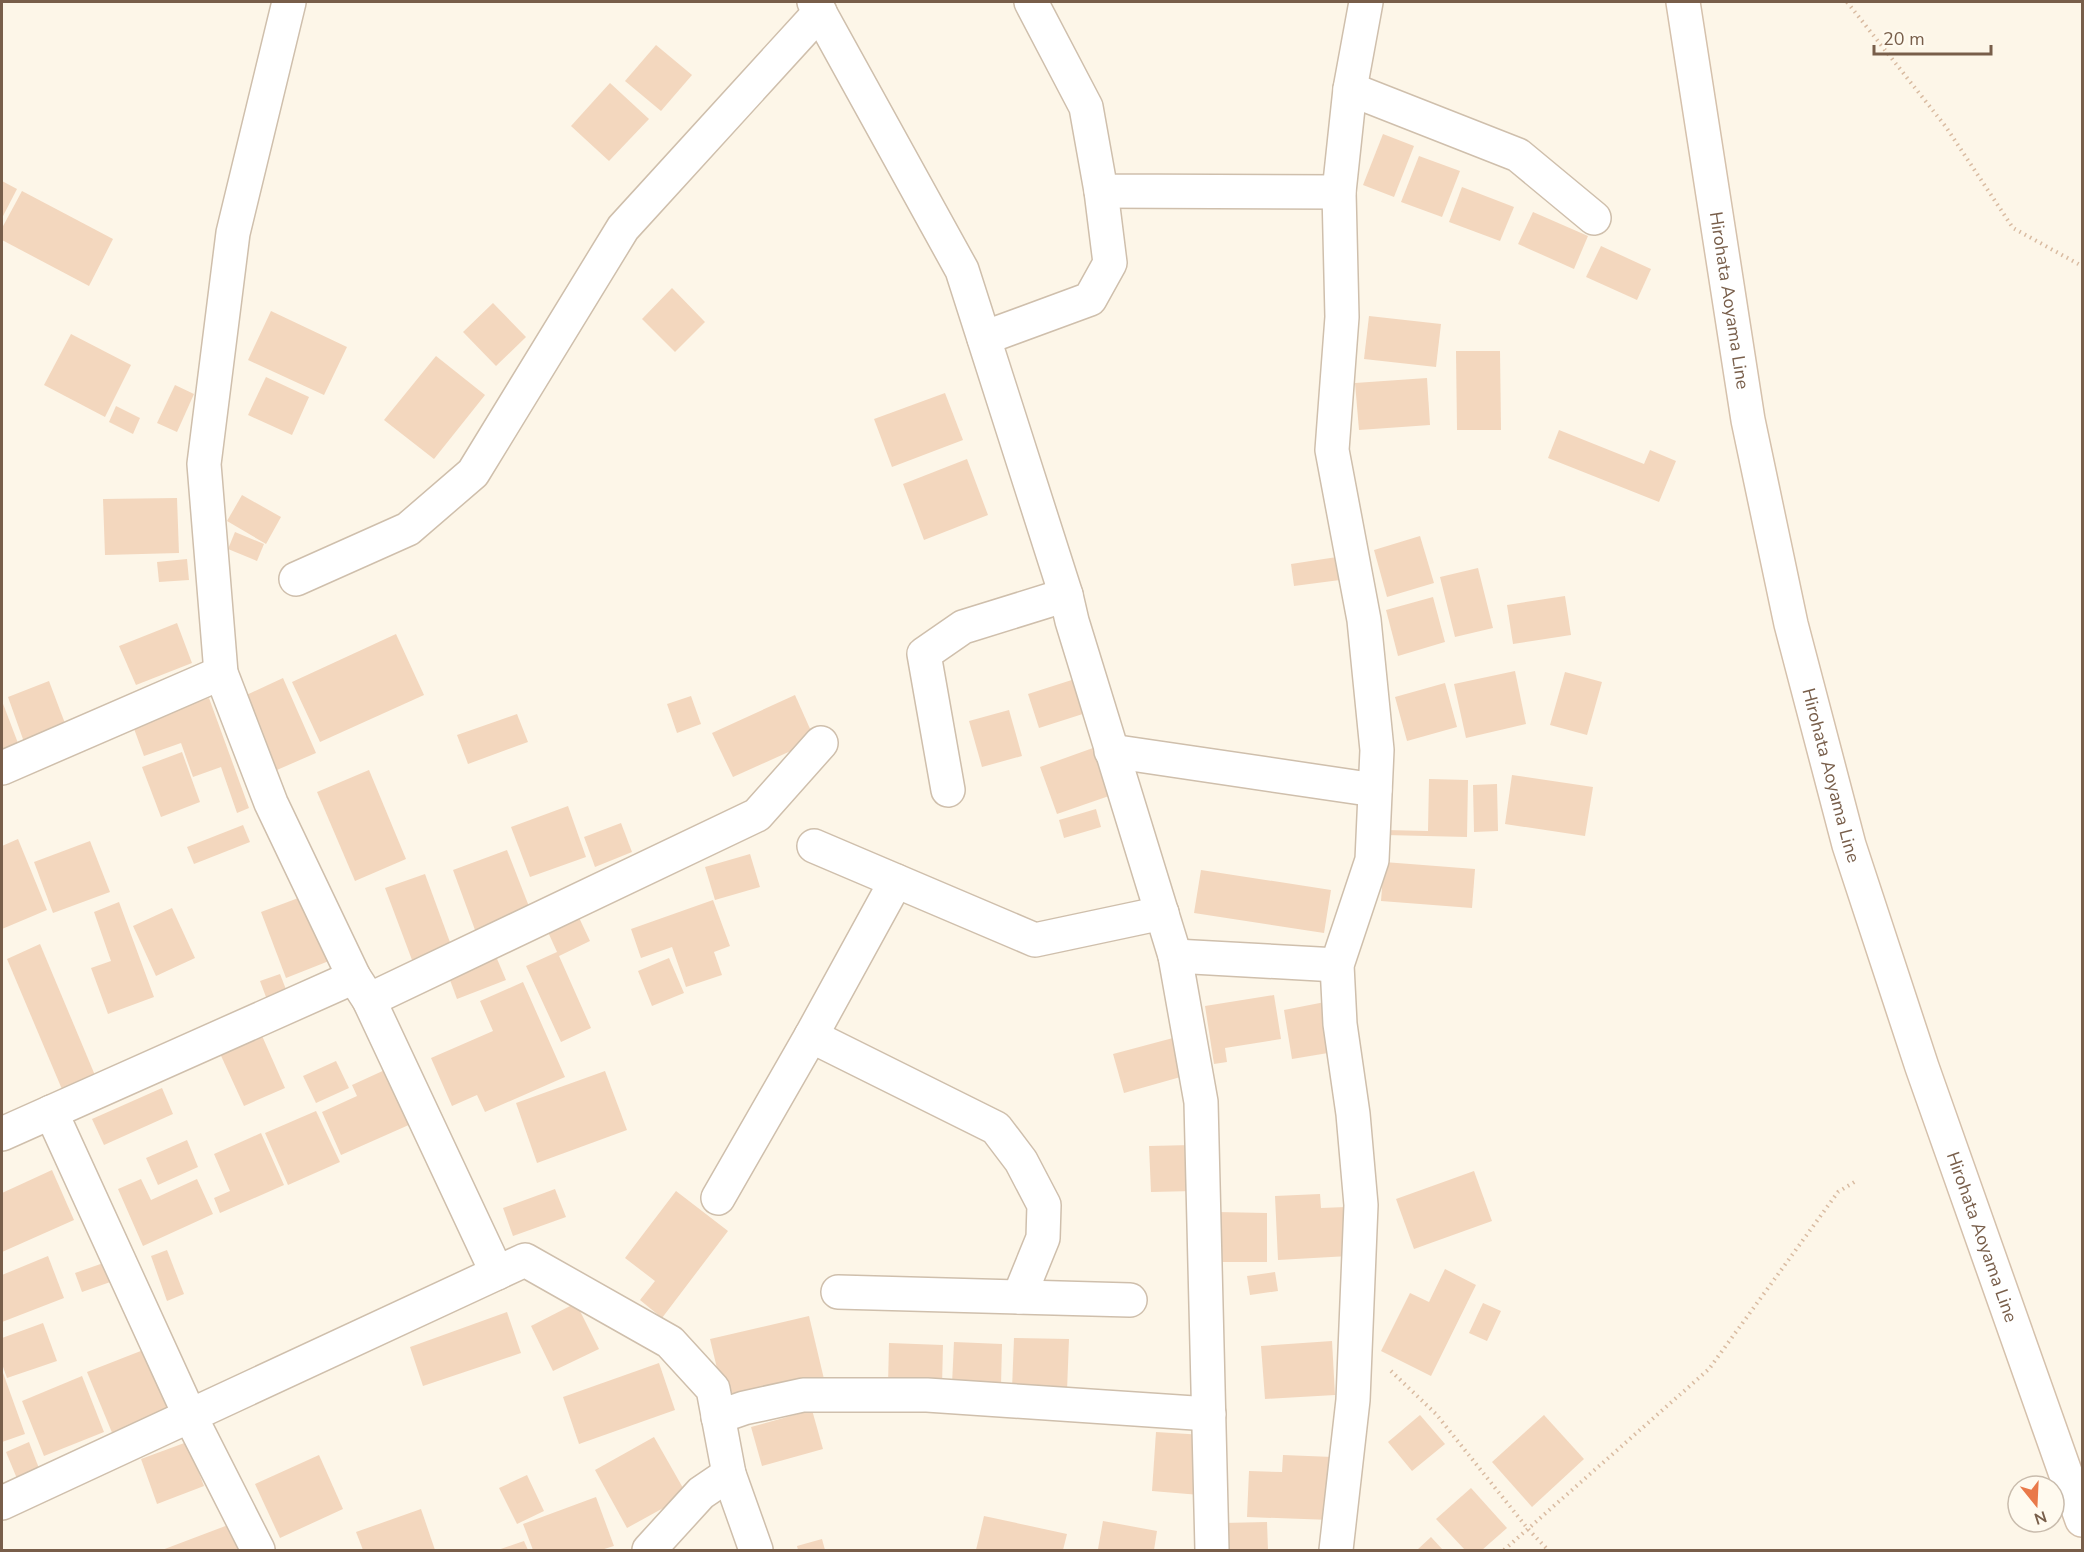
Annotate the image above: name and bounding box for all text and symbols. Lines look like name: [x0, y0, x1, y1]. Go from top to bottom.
scale bar: [1874, 18, 1991, 56]
text: 20 m: [1883, 27, 1925, 51]
street label: Hirohata Aoyama Line: [1704, 210, 1755, 391]
street label: Hirohata Aoyama Line: [1796, 686, 1866, 866]
street label: Hirohata Aoyama Line: [1941, 1148, 2023, 1326]
north arrow: [2006, 1474, 2066, 1534]
text: N: [2031, 1505, 2049, 1530]

